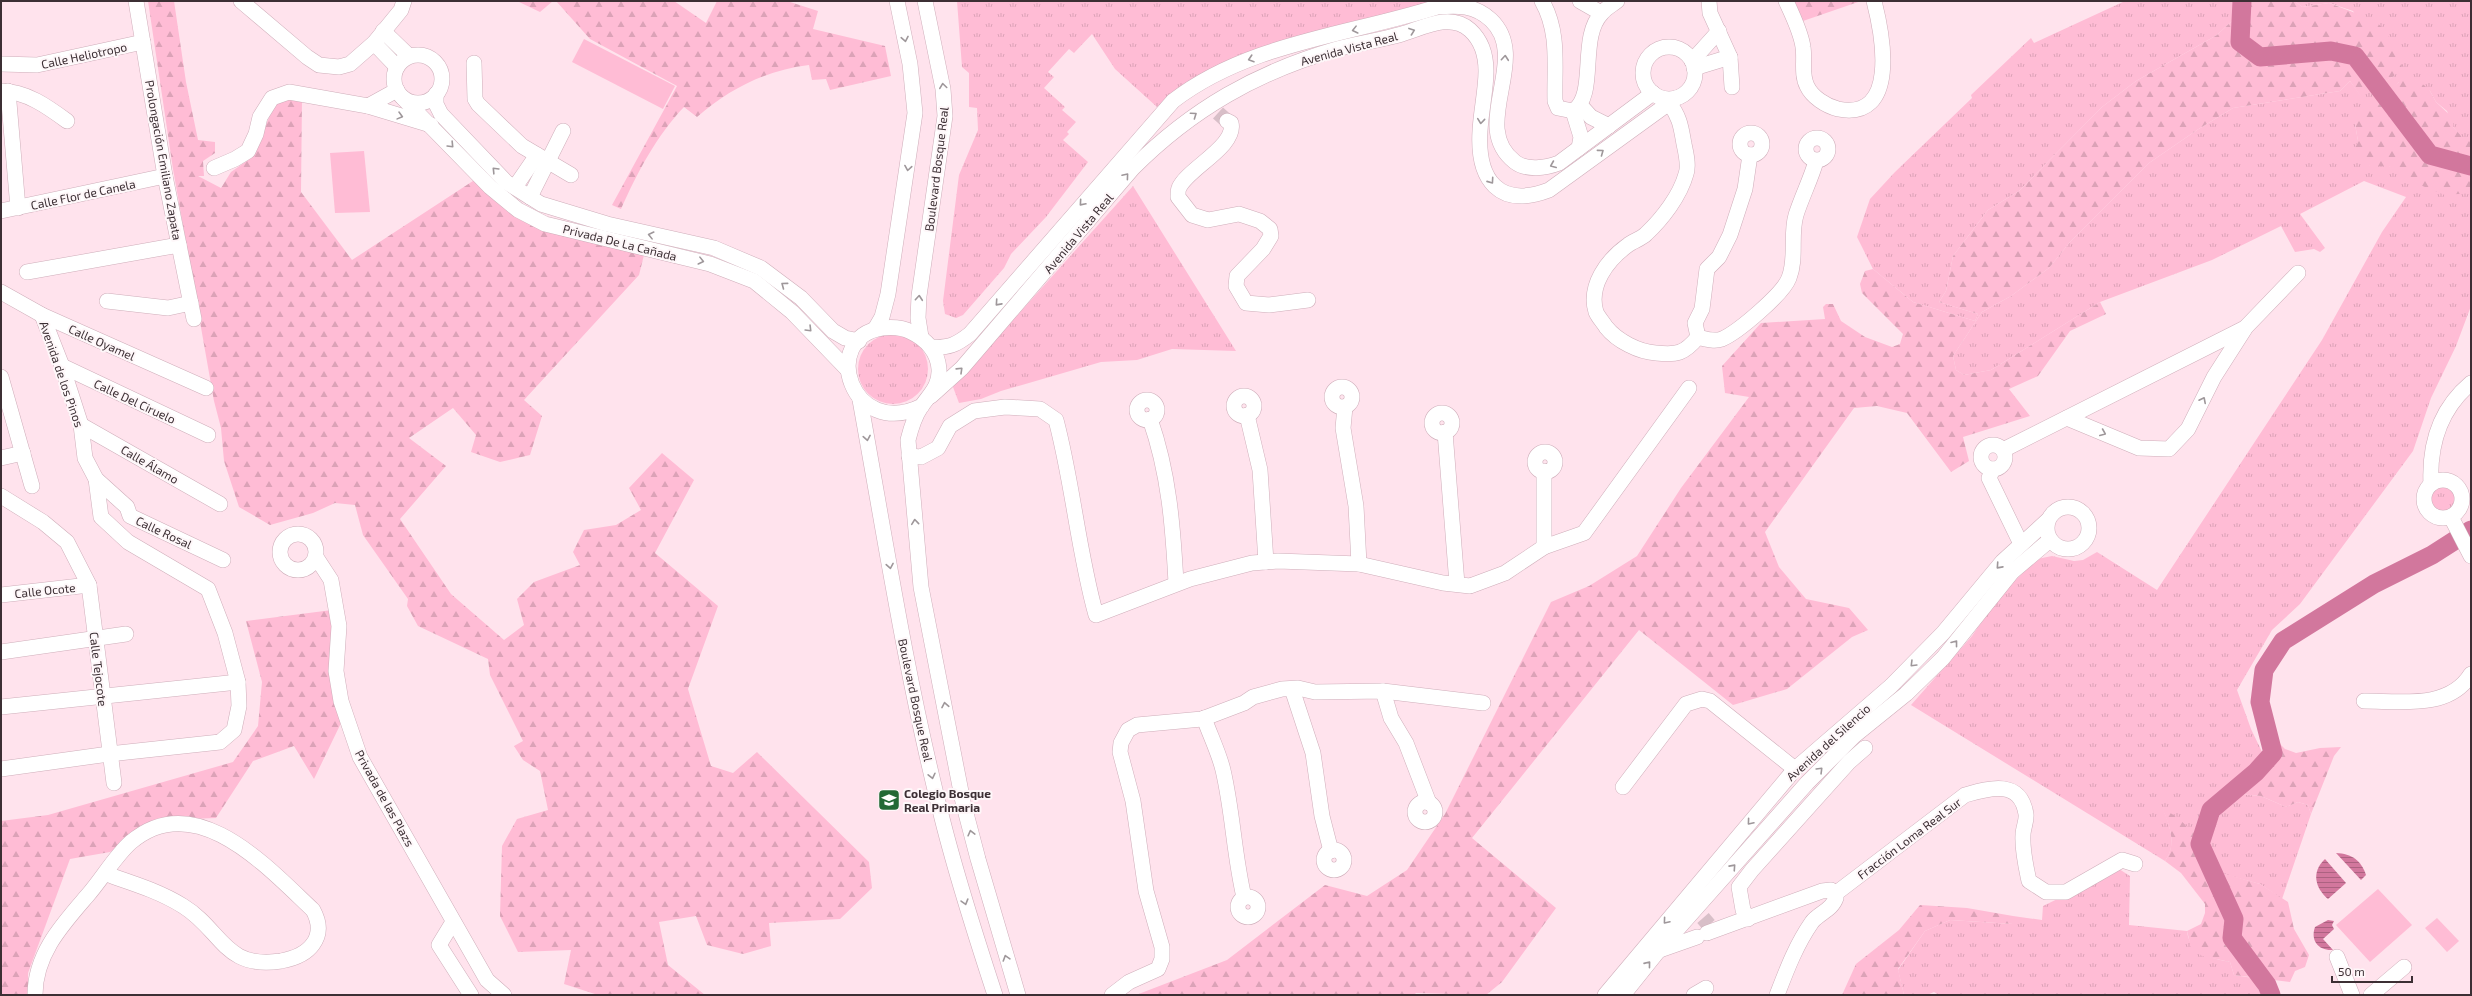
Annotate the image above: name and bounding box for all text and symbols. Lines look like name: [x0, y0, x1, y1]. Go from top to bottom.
one-way arrow: [1352, 25, 1358, 33]
one-way arrow: [1408, 27, 1415, 35]
street label: Avenida Vista Real: [1299, 28, 1399, 68]
one-way arrow: [901, 36, 909, 42]
street label: Calle Heliotropo: [40, 39, 128, 71]
one-way arrow: [1248, 54, 1255, 63]
one-way arrow: [1501, 55, 1510, 61]
street label: Prolongación Emiliano Zapata: [143, 79, 185, 241]
one-way arrow: [939, 83, 948, 89]
street label: Boulevard Bosque Real: [921, 106, 951, 232]
one-way arrow: [396, 112, 403, 120]
one-way arrow: [1189, 113, 1196, 120]
one-way arrow: [1476, 118, 1485, 124]
one-way arrow: [446, 140, 453, 148]
one-way arrow: [1597, 149, 1604, 157]
one-way arrow: [1550, 160, 1558, 168]
one-way arrow: [904, 165, 913, 171]
one-way arrow: [492, 167, 500, 175]
one-way arrow: [1122, 173, 1129, 180]
street label: Calle Flor de Canela: [29, 176, 137, 212]
one-way arrow: [1486, 177, 1494, 184]
street label: Avenida Vista Real: [1041, 190, 1116, 276]
one-way arrow: [1079, 198, 1086, 206]
street label: Privada De La Cañada: [562, 221, 678, 263]
one-way arrow: [648, 231, 655, 239]
one-way arrow: [698, 257, 704, 265]
one-way arrow: [781, 283, 788, 290]
one-way arrow: [915, 295, 924, 302]
one-way arrow: [996, 298, 1003, 306]
street label: Avenida de los Pinos: [37, 319, 87, 429]
street label: Calle Oyamel: [67, 321, 138, 363]
one-way arrow: [804, 324, 812, 332]
one-way arrow: [955, 367, 963, 375]
street label: Calle Del Ciruelo: [92, 376, 178, 426]
one-way arrow: [2198, 396, 2205, 404]
one-way arrow: [2098, 428, 2106, 436]
one-way arrow: [862, 435, 871, 442]
street label: Calle Álamo: [119, 442, 182, 486]
street label: Calle Rosal: [134, 513, 195, 551]
one-way arrow: [911, 519, 920, 525]
one-way arrow: [1996, 561, 2004, 569]
one-way arrow: [885, 563, 894, 569]
street label: Calle Ocote: [14, 580, 76, 600]
street label: Calle Tejocote: [86, 631, 111, 707]
street label: Boulevard Bosque Real: [896, 637, 936, 763]
one-way arrow: [1950, 640, 1957, 647]
one-way arrow: [1910, 659, 1918, 667]
street label: Avenida del Silencio: [1783, 701, 1873, 783]
one-way arrow: [941, 702, 950, 708]
street label: Privada de las Plazs: [353, 747, 417, 849]
one-way arrow: [1815, 767, 1823, 775]
one-way arrow: [928, 773, 936, 779]
place label: Colegio Bosque Real Primaria: [904, 786, 991, 814]
school or university icon: Colegio Bosque Real Primaria: [876, 787, 902, 813]
street label: Fracción Loma Real Sur: [1854, 794, 1964, 882]
one-way arrow: [1747, 817, 1754, 824]
one-way arrow: [967, 829, 976, 836]
one-way arrow: [1729, 864, 1736, 872]
one-way arrow: [960, 898, 969, 905]
one-way arrow: [1663, 916, 1670, 924]
one-way arrow: [1002, 954, 1011, 961]
scale bar: [2332, 958, 2412, 984]
one-way arrow: [1643, 962, 1650, 969]
text: 50 m: [2338, 964, 2365, 978]

